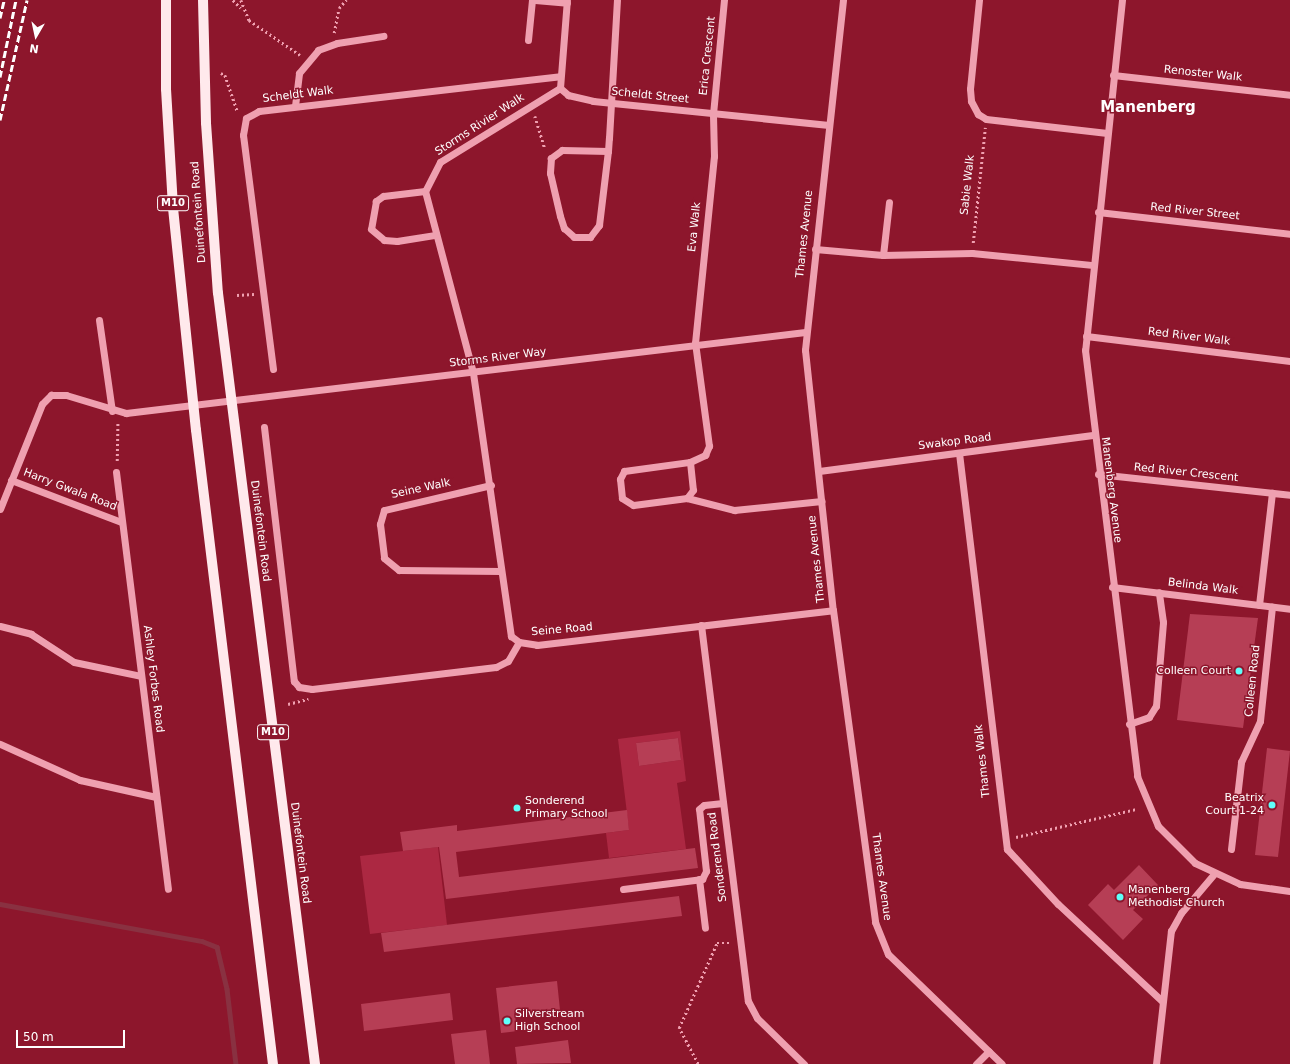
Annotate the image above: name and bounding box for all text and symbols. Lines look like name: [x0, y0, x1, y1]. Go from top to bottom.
north arrow: [16, 16, 56, 56]
street label: Erica Crescent: [697, 16, 719, 96]
text: N: [28, 41, 40, 55]
street label: Renoster Walk: [1163, 63, 1243, 85]
street label: Scheldt Walk: [262, 84, 334, 106]
street label: Scheldt Street: [611, 85, 689, 107]
street label: Storms Rivier Walk: [433, 91, 527, 159]
district label: Manenberg: [1100, 99, 1196, 117]
street label: Sabie Walk: [958, 154, 978, 216]
street label: Duinefontein Road: [189, 161, 209, 263]
street label: Thames Avenue: [794, 190, 816, 278]
road number: M10: [157, 195, 189, 211]
street label: Eva Walk: [686, 201, 704, 253]
street label: Red River Street: [1150, 201, 1240, 223]
street label: Red River Walk: [1147, 325, 1231, 349]
street label: Storms River Way: [449, 345, 547, 371]
street label: Swakop Road: [918, 431, 992, 453]
street label: Manenberg Avenue: [1098, 436, 1124, 544]
street label: Red River Crescent: [1133, 461, 1239, 485]
street label: Harry Gwala Road: [21, 466, 119, 514]
street label: Seine Walk: [390, 476, 452, 502]
street label: Duinefontein Road: [247, 480, 273, 582]
street label: Thames Avenue: [806, 515, 828, 603]
street label: Belinda Walk: [1167, 576, 1239, 598]
street label: Seine Road: [531, 621, 593, 639]
street label: Ashley Forbes Road: [140, 625, 166, 733]
street label: Colleen Road: [1243, 644, 1263, 718]
place label: Colleen Court: [1156, 664, 1231, 678]
marker: Colleen Court: [1234, 666, 1244, 676]
road number: M10: [257, 724, 289, 740]
street label: Thames Walk: [973, 724, 993, 798]
place label: Beatrix Court 1-24: [1205, 792, 1264, 818]
place label: Sonderend Primary School: [525, 795, 608, 821]
marker: Beatrix Court 1-24: [1267, 800, 1277, 810]
street label: Duinefontein Road: [287, 802, 313, 904]
marker: Sonderend Primary School: [512, 803, 522, 813]
street label: Sonderend Road: [706, 811, 730, 903]
street label: Thames Avenue: [868, 833, 894, 921]
place label: Manenberg Methodist Church: [1128, 884, 1225, 910]
marker: Manenberg Methodist Church: [1115, 892, 1125, 902]
place label: Silverstream High School: [515, 1008, 584, 1034]
marker: Silverstream High School: [502, 1016, 512, 1026]
scale bar: [18, 1022, 127, 1048]
text: 50 m: [23, 1030, 54, 1044]

